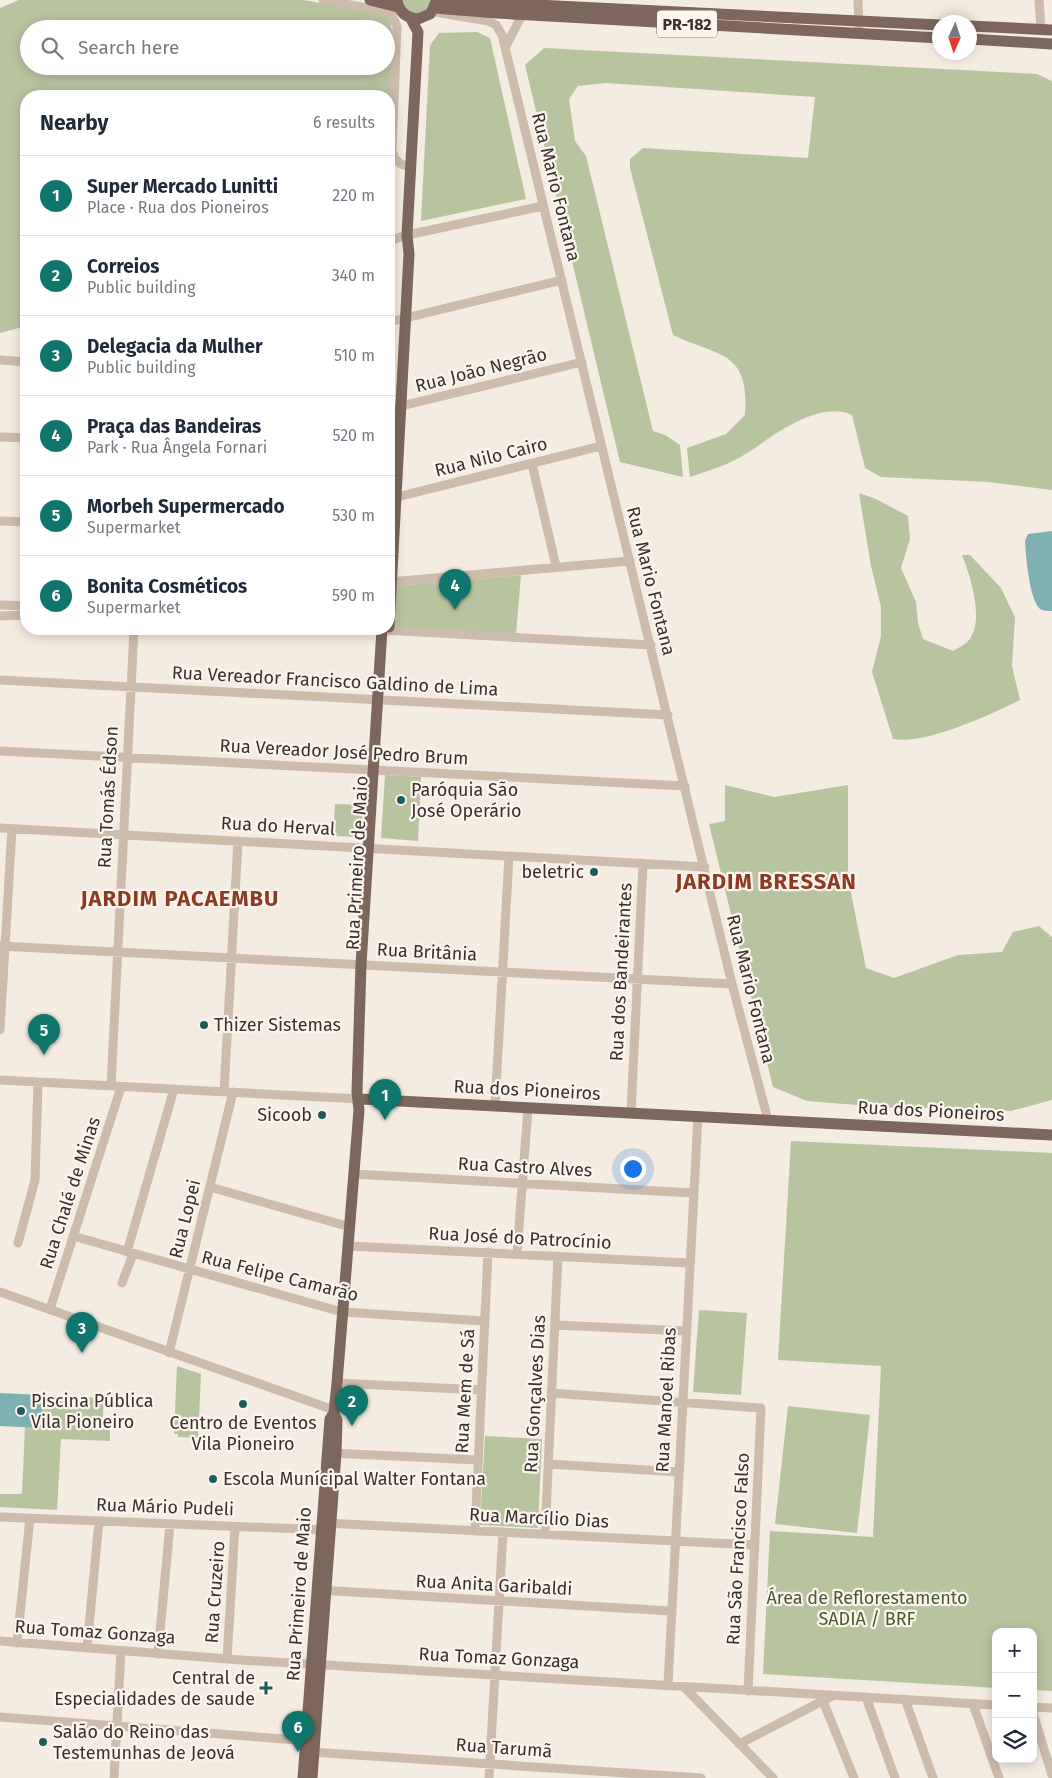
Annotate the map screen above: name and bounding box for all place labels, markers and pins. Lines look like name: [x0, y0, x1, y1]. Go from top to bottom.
pin: 4: [439, 569, 471, 610]
place label: Paróquia São José Operário: [411, 779, 522, 822]
marker: Paróquia São José Operário: [395, 794, 407, 806]
place label: beletric: [521, 861, 584, 883]
marker: beletric: [588, 866, 600, 878]
pin: 5: [28, 1014, 60, 1055]
place label: Thizer Sistemas: [214, 1014, 341, 1036]
marker: Thizer Sistemas: [198, 1019, 210, 1031]
pin: 1: [369, 1079, 401, 1120]
place label: Sicoob: [257, 1104, 312, 1126]
marker: Sicoob: [316, 1109, 328, 1121]
pin: 3: [66, 1312, 98, 1353]
pin: 2: [336, 1385, 368, 1426]
place label: Piscina Pública Vila Pioneiro: [31, 1390, 153, 1433]
marker: Centro de Eventos Vila Pioneiro: [237, 1398, 249, 1410]
marker: Piscina Pública Vila Pioneiro: [15, 1405, 27, 1417]
place label: Centro de Eventos Vila Pioneiro: [169, 1412, 317, 1455]
place label: Escola Munícipal Walter Fontana: [223, 1468, 486, 1490]
marker: Escola Munícipal Walter Fontana: [207, 1473, 219, 1485]
place label: Central de Especialidades de saude: [54, 1667, 255, 1710]
marker: Central de Especialidades de saude: [259, 1681, 273, 1695]
pin: 6: [282, 1711, 314, 1752]
place label: Salão do Reino das Testemunhas de Jeová: [53, 1721, 235, 1764]
marker: Salão do Reino das Testemunhas de Jeová: [37, 1736, 49, 1748]

